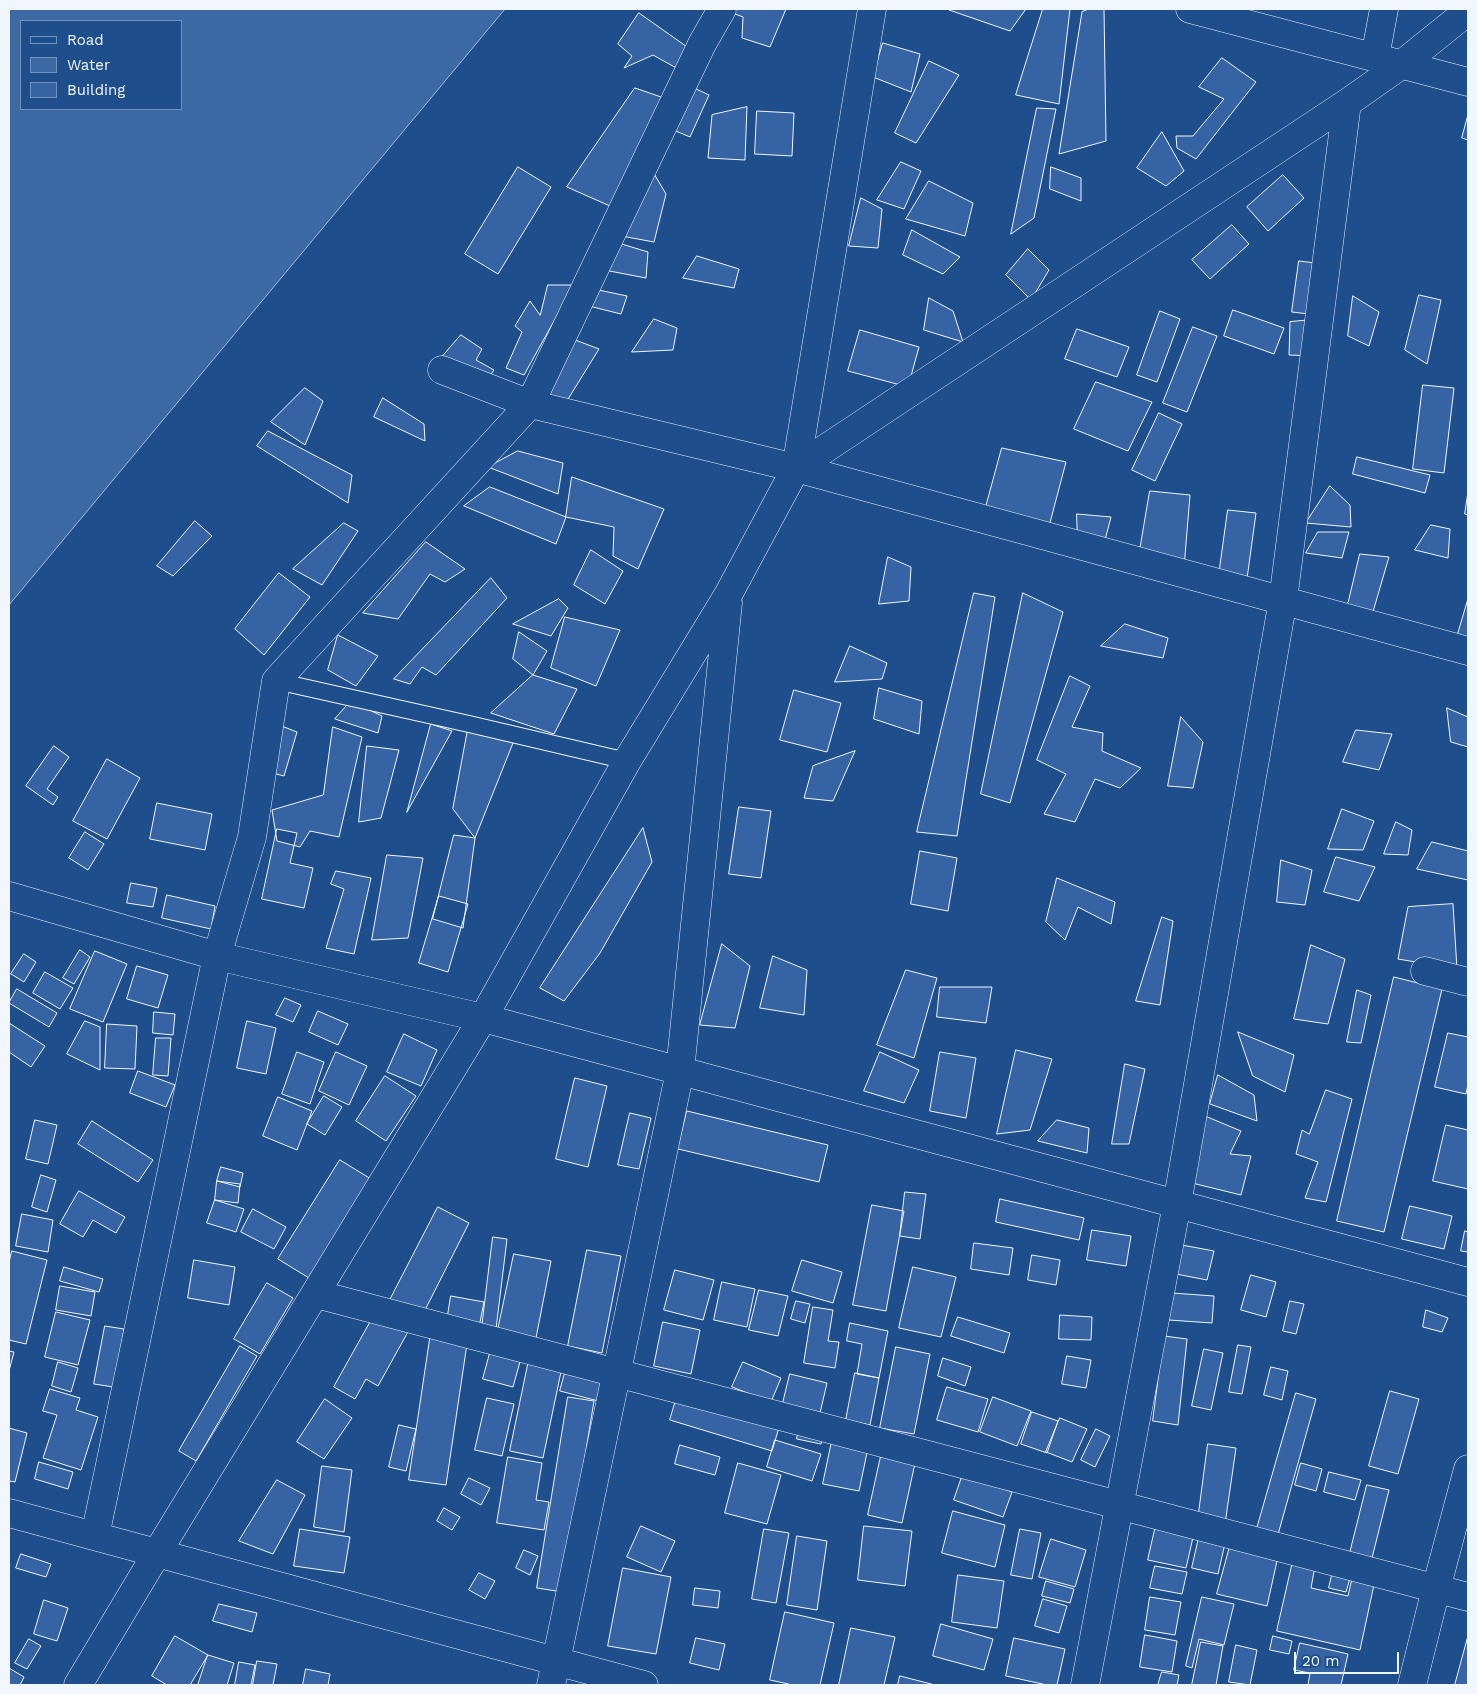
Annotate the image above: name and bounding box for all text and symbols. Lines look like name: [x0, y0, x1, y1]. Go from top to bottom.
legend: [20, 20, 182, 110]
text: Road: [67, 31, 104, 49]
text: Water: [67, 56, 110, 74]
text: Building: [67, 81, 125, 99]
scale bar: [1297, 1642, 1402, 1674]
text: 20 m: [1302, 1652, 1340, 1670]

